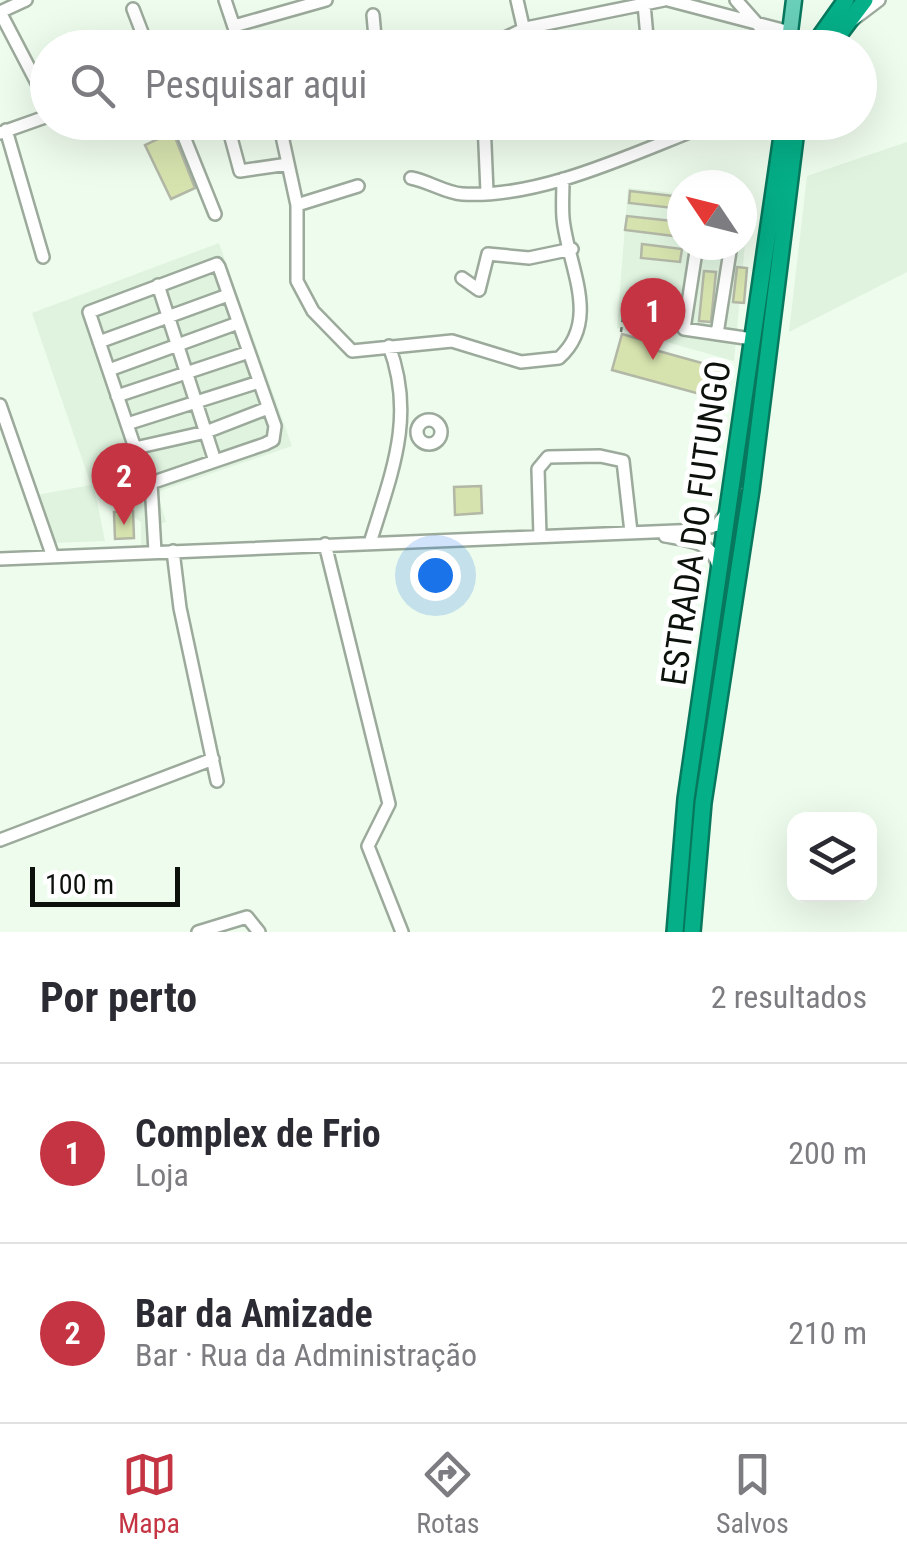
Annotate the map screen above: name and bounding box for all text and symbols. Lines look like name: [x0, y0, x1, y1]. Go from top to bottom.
search box: [30, 30, 877, 140]
icon: search: [65, 58, 120, 113]
text: Pesquisar aqui: [145, 63, 367, 107]
north arrow: [667, 170, 757, 260]
pin: 1: [620, 278, 686, 360]
street label: ESTRADA DO FUTUNGO: [653, 358, 740, 688]
pin: 2: [92, 442, 156, 525]
your location: [410, 550, 461, 601]
map controls: [787, 812, 877, 902]
button: layers: [787, 812, 877, 902]
scale bar: [30, 862, 180, 906]
text: 100 m: [45, 868, 114, 901]
text: Por perto: [40, 973, 197, 1022]
text: 2 resultados: [711, 978, 867, 1016]
text: Complex de Frio: [135, 1112, 381, 1156]
text: 1: [64, 1134, 81, 1172]
text: 200 m: [788, 1134, 867, 1172]
text: Loja: [135, 1156, 189, 1194]
text: Bar da Amizade: [135, 1292, 373, 1336]
text: 2: [64, 1314, 81, 1352]
text: 210 m: [788, 1314, 867, 1352]
text: Bar · Rua da Administração: [135, 1336, 477, 1374]
tab: Mapa: [118, 1447, 180, 1540]
tab: Rotas: [416, 1447, 480, 1540]
tab: Salvos: [716, 1447, 789, 1540]

